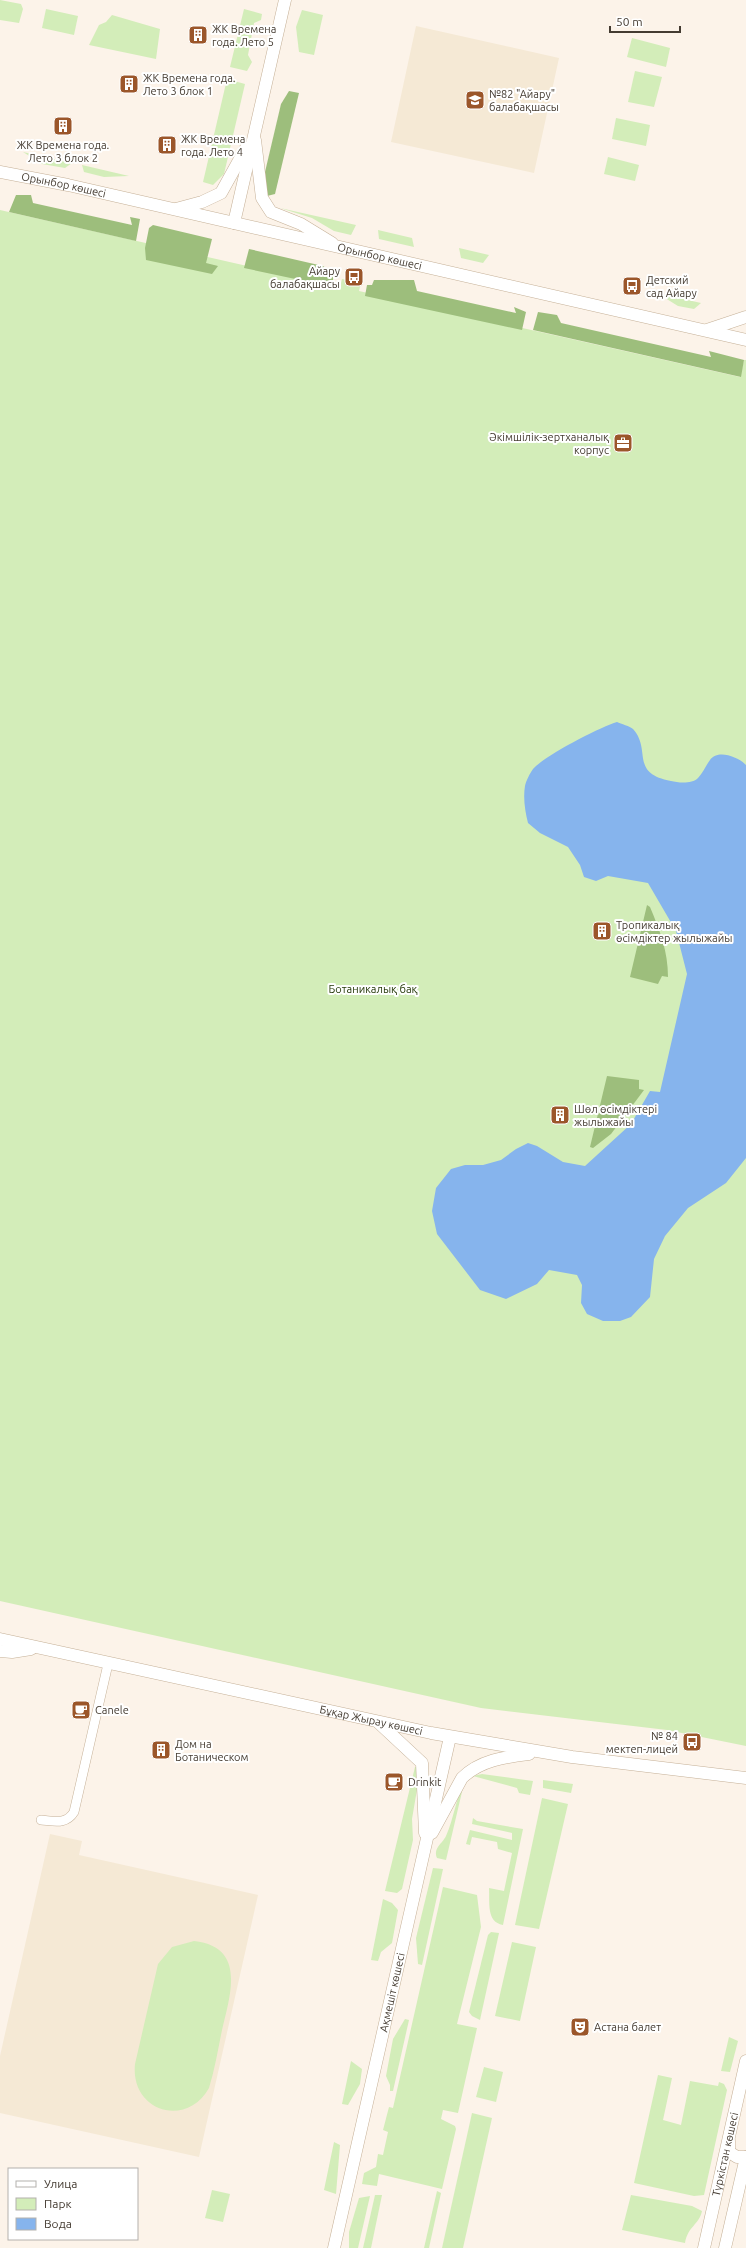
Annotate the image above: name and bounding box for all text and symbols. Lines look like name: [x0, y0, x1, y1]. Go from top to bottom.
scale bar: [610, 8, 680, 34]
text: 50 m: [616, 15, 643, 28]
place label: ЖК Времена года. Лето 5: [212, 23, 276, 48]
building icon: ЖК Времена года. Лето 5: [187, 24, 209, 46]
place label: ЖК Времена года. Лето 3 блок 1: [143, 72, 236, 97]
building icon: ЖК Времена года. Лето 3 блок 1: [118, 73, 140, 95]
place label: №82 "Айару" балабақшасы: [489, 88, 559, 113]
school or university icon: №82 "Айару" балабақшасы: [464, 89, 486, 111]
building icon: ЖК Времена года. Лето 3 блок 2: [52, 115, 74, 137]
place label: ЖК Времена года. Лето 4: [181, 133, 245, 158]
building icon: ЖК Времена года. Лето 4: [156, 134, 178, 156]
place label: ЖК Времена года. Лето 3 блок 2: [17, 139, 109, 164]
street label: Орынбор көшесі: [20, 170, 107, 200]
street label: Орынбор көшесі: [336, 241, 423, 272]
place label: Айару балабақшасы: [270, 265, 341, 290]
bus stop icon: Айару балабақшасы: [343, 266, 365, 288]
place label: Детский сад Айару: [646, 274, 697, 299]
bus stop icon: Детский сад Айару: [621, 275, 643, 297]
place label: Әкімшілік-зертханалық корпус: [489, 431, 609, 456]
office icon: Әкімшілік-зертханалық корпус: [612, 432, 634, 454]
place label: Тропикалық өсімдіктер жылыжайы: [616, 919, 732, 944]
building icon: Тропикалық өсімдіктер жылыжайы: [591, 920, 613, 942]
park label: Ботаникалық бақ: [328, 983, 418, 995]
place label: Шөл өсімдіктері жылыжайы: [574, 1103, 657, 1128]
building icon: Шөл өсімдіктері жылыжайы: [549, 1104, 571, 1126]
cafe icon: Canele: [70, 1699, 92, 1721]
street label: Бұқар Жырау көшесі: [319, 1703, 424, 1737]
place label: Canele: [95, 1704, 129, 1716]
place label: № 84 мектеп-лицей: [606, 1730, 678, 1755]
bus stop icon: № 84 мектеп-лицей: [681, 1731, 703, 1753]
place label: Дом на Ботаническом: [175, 1738, 249, 1763]
building icon: Дом на Ботаническом: [150, 1739, 172, 1761]
cafe icon: Drinkit: [383, 1771, 405, 1793]
place label: Drinkit: [408, 1776, 442, 1788]
street label: Ақмешіт көшесі: [377, 1952, 407, 2033]
theatre icon: Астана балет: [569, 2016, 591, 2038]
place label: Астана балет: [594, 2021, 661, 2033]
street label: Түркістан көшесі: [710, 2111, 740, 2197]
legend: [8, 2168, 138, 2240]
text: Улица: [44, 2177, 77, 2190]
text: Парк: [44, 2197, 72, 2210]
text: Вода: [44, 2217, 72, 2230]

